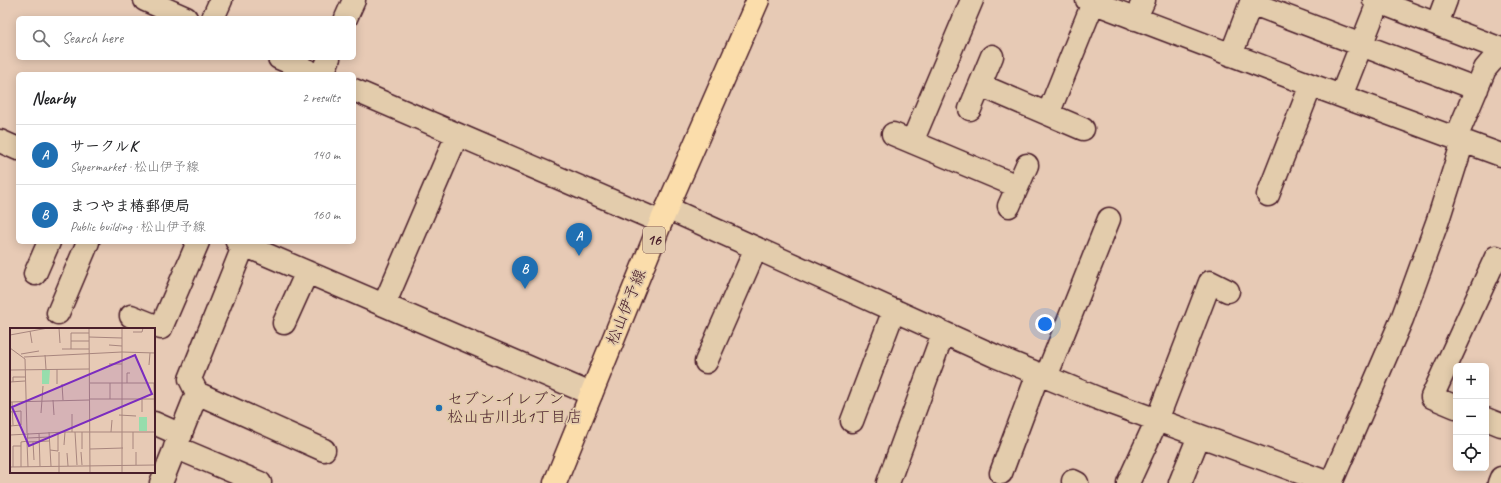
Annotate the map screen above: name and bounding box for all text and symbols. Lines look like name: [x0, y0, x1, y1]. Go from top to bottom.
search box: [16, 16, 356, 60]
icon: search: [30, 27, 52, 49]
text: Search here: [62, 29, 123, 48]
text: Nearby: [32, 88, 75, 109]
text: 2 results: [302, 90, 340, 106]
text: サークルK: [70, 137, 137, 156]
text: A: [42, 147, 48, 163]
text: 140 m: [312, 147, 340, 163]
text: Supermarket · 松山伊予線: [70, 159, 199, 175]
text: まつやま椿郵便局: [70, 197, 190, 216]
text: B: [42, 207, 48, 223]
text: 160 m: [312, 207, 340, 223]
text: Public building · 松山伊予線: [70, 219, 205, 235]
pin: A: [566, 223, 592, 256]
road number: 16: [643, 227, 665, 253]
pin: B: [512, 256, 538, 289]
street label: 松山伊予線: [602, 266, 650, 348]
your location: [1035, 314, 1055, 334]
inset map: [10, 328, 155, 473]
map controls: [1453, 363, 1489, 471]
button: +: [1453, 363, 1489, 399]
place label: セブン-イレブン 松山古川北1丁目店: [447, 389, 582, 427]
button: −: [1453, 399, 1489, 435]
marker: セブン-イレブン 松山古川北1丁目店: [434, 403, 444, 413]
button: locate: [1453, 435, 1489, 471]

